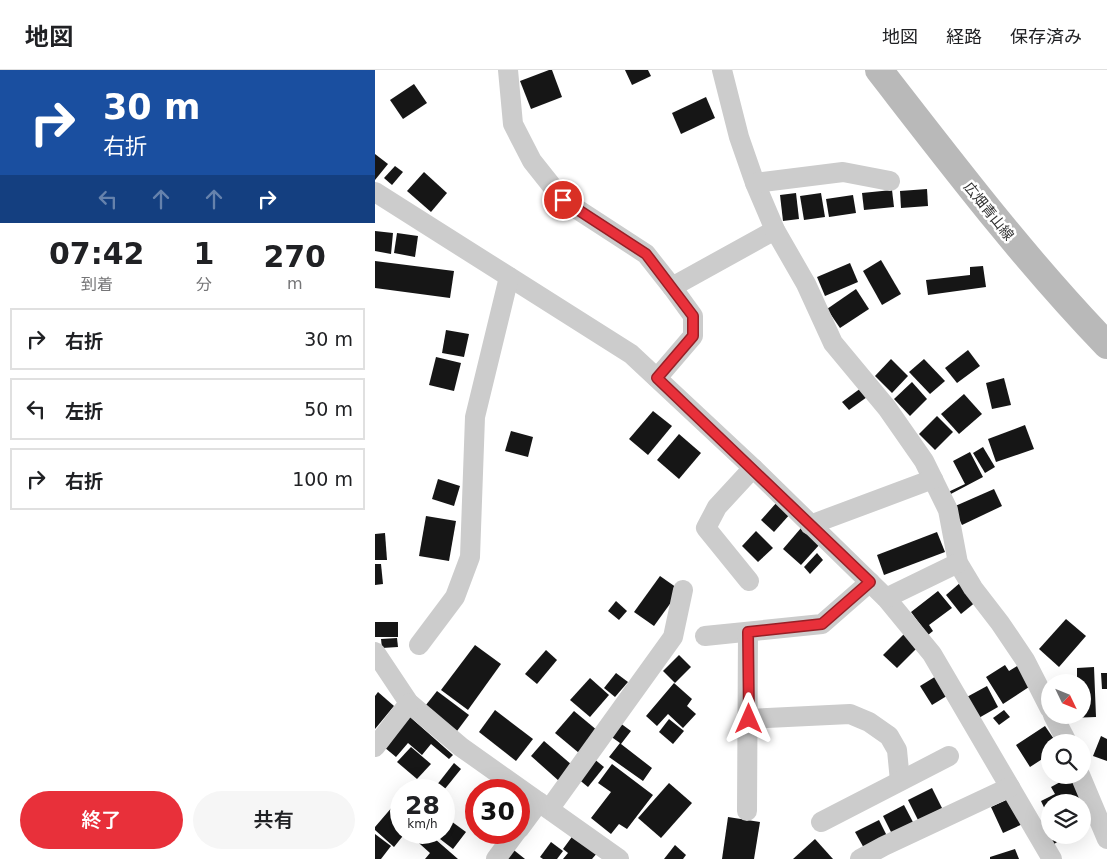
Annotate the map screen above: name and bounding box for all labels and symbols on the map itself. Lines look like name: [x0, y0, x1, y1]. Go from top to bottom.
pin: [542, 179, 584, 221]
street label: 広畑青山線: [961, 179, 1017, 243]
north arrow: [1041, 674, 1091, 724]
position arrow: [722, 692, 774, 744]
speed limit sign: 30: [465, 779, 530, 844]

